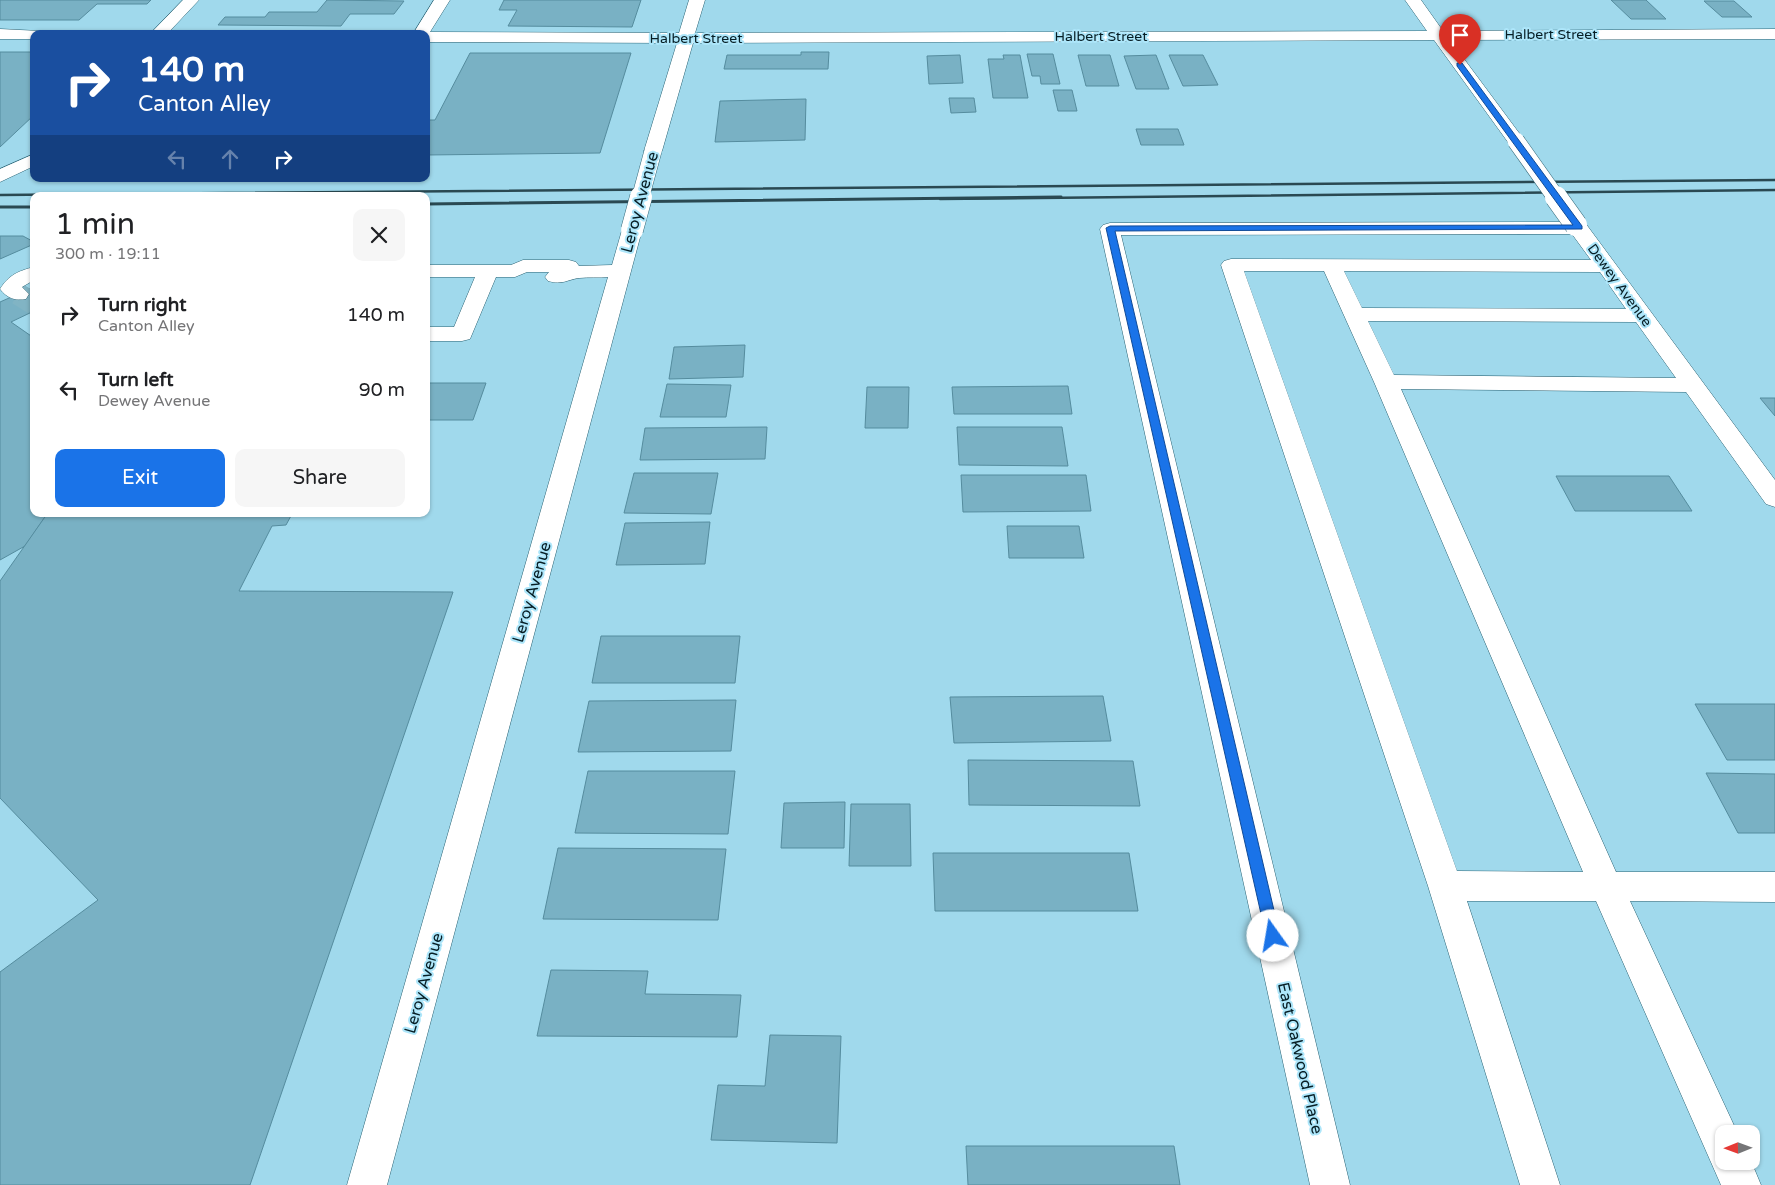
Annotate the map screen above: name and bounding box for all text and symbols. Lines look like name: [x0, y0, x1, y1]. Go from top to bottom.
pin: [1439, 14, 1481, 65]
icon: arrive: [1446, 21, 1474, 49]
street label: Halbert Street: [1504, 26, 1598, 43]
street label: Halbert Street: [1054, 28, 1148, 45]
street label: Halbert Street: [649, 30, 743, 47]
text: 140 m: [138, 49, 245, 91]
icon: right: [55, 50, 120, 115]
text: Canton Alley: [138, 91, 271, 117]
icon: left: [163, 145, 191, 173]
icon: ahead: [216, 145, 244, 173]
icon: right: [269, 145, 297, 173]
street label: Leroy Avenue: [617, 150, 663, 255]
text: 1 min: [55, 206, 135, 243]
button: close: [353, 209, 405, 261]
street label: Dewey Avenue: [1584, 241, 1655, 330]
text: 300 m · 19:11: [55, 244, 161, 264]
text: Turn right: [98, 294, 186, 316]
icon: right: [55, 301, 83, 329]
text: 140 m: [347, 304, 405, 326]
text: Canton Alley: [98, 316, 195, 336]
text: Turn left: [98, 369, 174, 391]
icon: left: [55, 376, 83, 404]
text: 90 m: [359, 379, 405, 401]
text: Dewey Avenue: [98, 391, 210, 411]
button: Exit: [55, 449, 225, 507]
button: Share: [235, 449, 405, 507]
street label: Leroy Avenue: [508, 540, 556, 645]
position arrow: [1246, 909, 1298, 961]
street label: Leroy Avenue: [400, 931, 448, 1036]
street label: East Oakwood Place: [1273, 980, 1327, 1136]
north arrow: [1715, 1125, 1760, 1170]
map controls: [1715, 1125, 1760, 1170]

